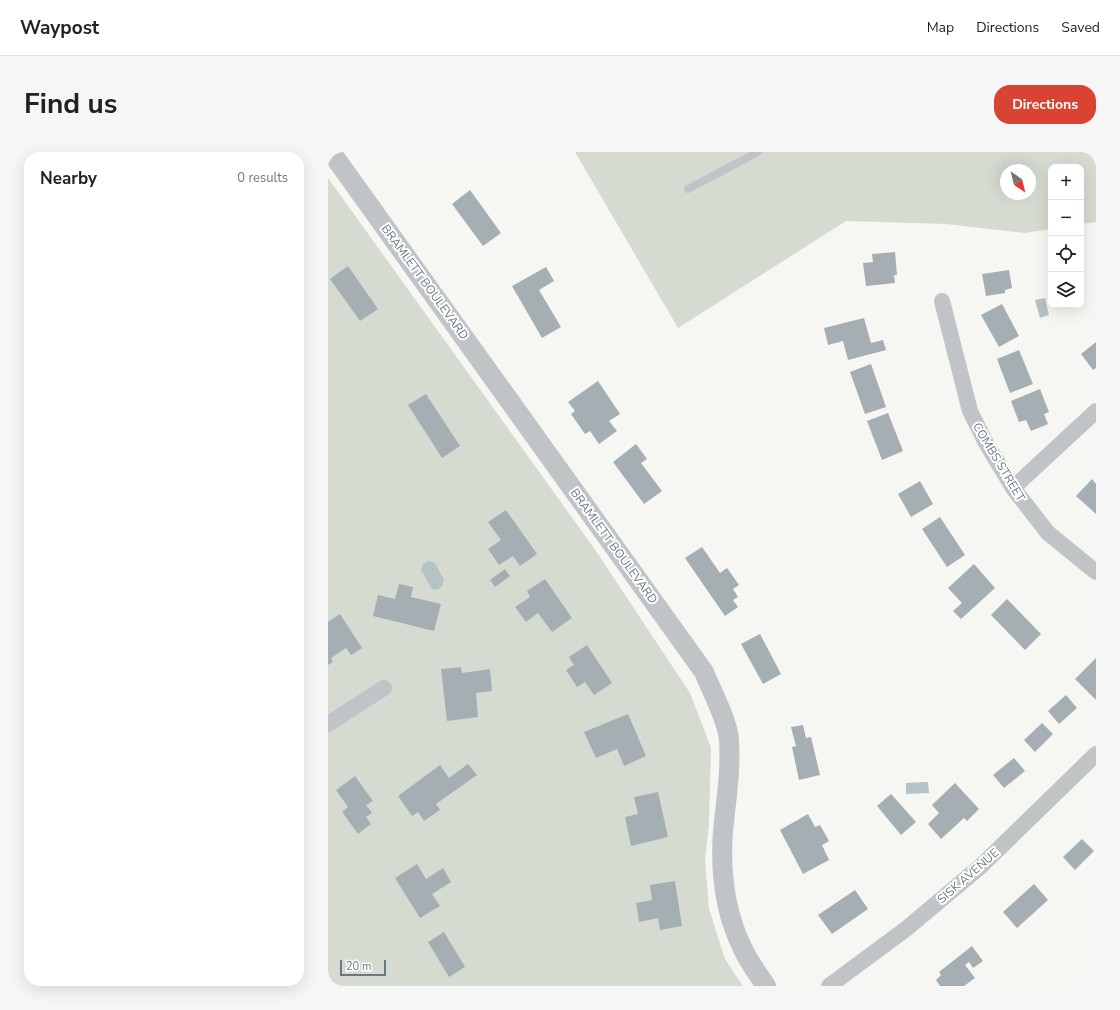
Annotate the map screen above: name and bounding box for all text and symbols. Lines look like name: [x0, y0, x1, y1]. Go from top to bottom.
text: Waypost: [20, 15, 99, 41]
text: Map: [927, 18, 954, 37]
text: Directions: [976, 18, 1039, 37]
text: Saved: [1061, 18, 1100, 37]
text: Find us: [24, 85, 118, 123]
button: Directions: [994, 85, 1096, 124]
north arrow: [1000, 164, 1036, 200]
map controls: [1048, 164, 1084, 308]
button: +: [1048, 164, 1084, 200]
text: Nearby: [40, 167, 97, 190]
text: 0 results: [237, 169, 288, 187]
button: −: [1048, 200, 1084, 236]
street label: BRAMLETT BOULEVARD: [378, 221, 472, 343]
button: locate: [1048, 236, 1084, 272]
button: layers: [1048, 272, 1084, 308]
street label: COMBS STREET: [969, 420, 1029, 505]
street label: BRAMLETT BOULEVARD: [567, 485, 661, 607]
street label: SISK AVENUE: [934, 845, 1002, 907]
scale bar: [340, 958, 386, 977]
text: 20 m: [346, 959, 371, 974]

